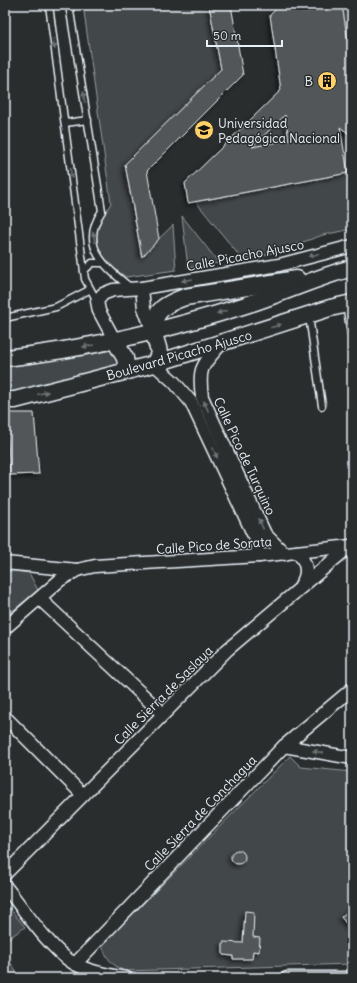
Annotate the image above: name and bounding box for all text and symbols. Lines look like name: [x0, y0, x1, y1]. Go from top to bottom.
scale bar: [207, 22, 282, 48]
text: 50 m: [213, 28, 242, 43]
one-way arrow: [51, 38, 58, 50]
building icon: B: [316, 70, 338, 92]
place label: B: [304, 73, 313, 90]
one-way arrow: [81, 91, 87, 103]
place label: Universidad Pedagógica Nacional: [218, 115, 340, 147]
school or university icon: Universidad Pedagógica Nacional: [193, 119, 215, 141]
one-way arrow: [68, 166, 75, 179]
one-way arrow: [91, 231, 97, 243]
street label: Calle Picacho Ajusco: [185, 236, 305, 275]
one-way arrow: [308, 253, 320, 259]
one-way arrow: [181, 277, 193, 283]
one-way arrow: [216, 309, 228, 315]
one-way arrow: [270, 323, 282, 329]
street label: Boulevard Picacho Ajusco: [104, 327, 254, 384]
one-way arrow: [82, 343, 94, 349]
one-way arrow: [37, 390, 49, 396]
street label: Calle Pico de Turquino: [210, 394, 279, 518]
one-way arrow: [203, 400, 209, 412]
one-way arrow: [212, 447, 218, 459]
one-way arrow: [258, 518, 264, 529]
street label: Calle Pico de Sorata: [156, 533, 273, 558]
street label: Calle Sierra de Saslaya: [110, 642, 216, 748]
one-way arrow: [312, 749, 324, 755]
street label: Calle Sierra de Conchagua: [141, 752, 260, 875]

